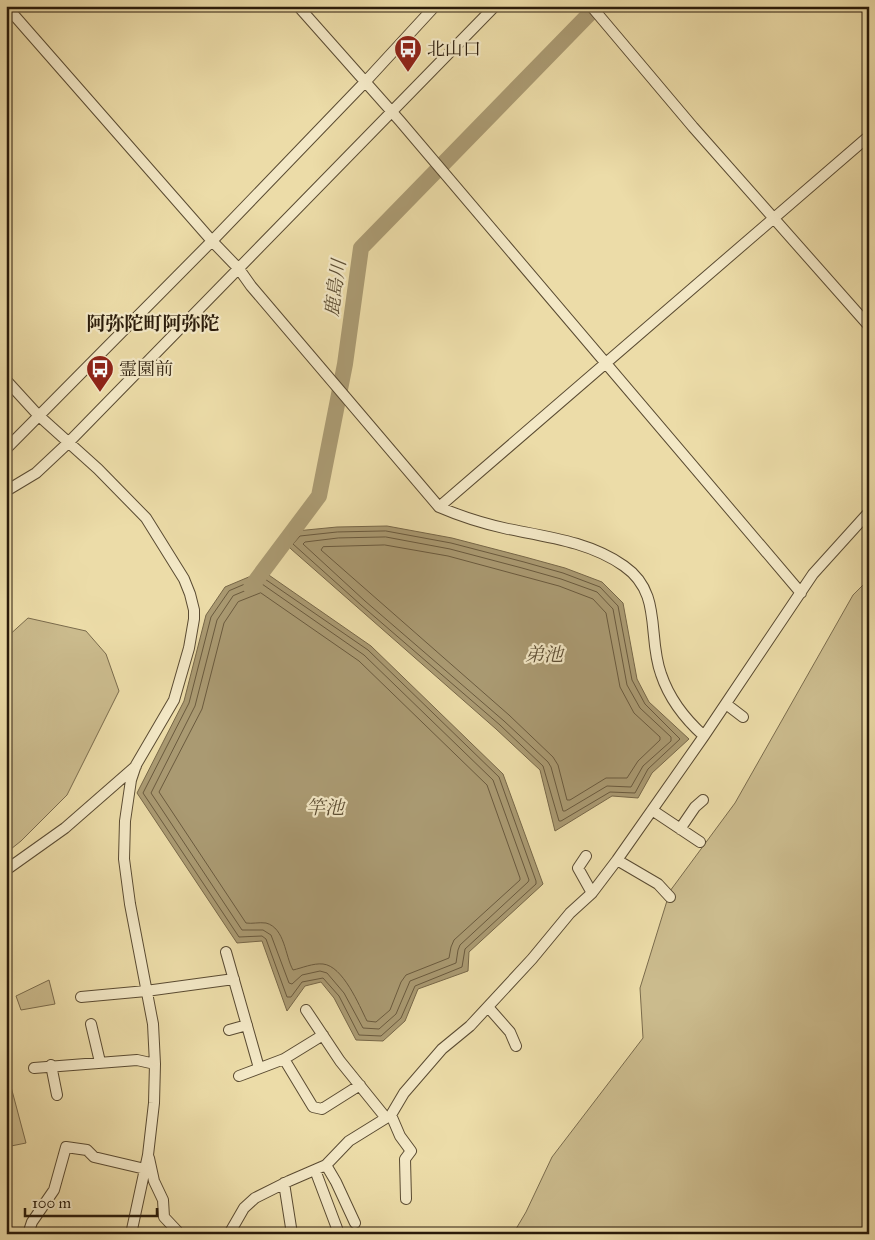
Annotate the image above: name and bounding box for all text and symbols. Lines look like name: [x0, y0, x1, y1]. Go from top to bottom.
bus stop icon: 北山口: [393, 34, 423, 73]
place label: 北山口: [427, 38, 481, 60]
water label: 鹿島川: [320, 256, 351, 318]
district label: 阿弥陀町阿弥陀: [86, 312, 220, 335]
bus stop icon: 霊園前: [85, 354, 115, 393]
place label: 霊園前: [119, 358, 173, 380]
water label: 弟池: [525, 643, 565, 666]
water label: 竿池: [306, 796, 346, 819]
scale bar: [25, 1185, 158, 1217]
text: 100 m: [32, 1194, 72, 1212]

